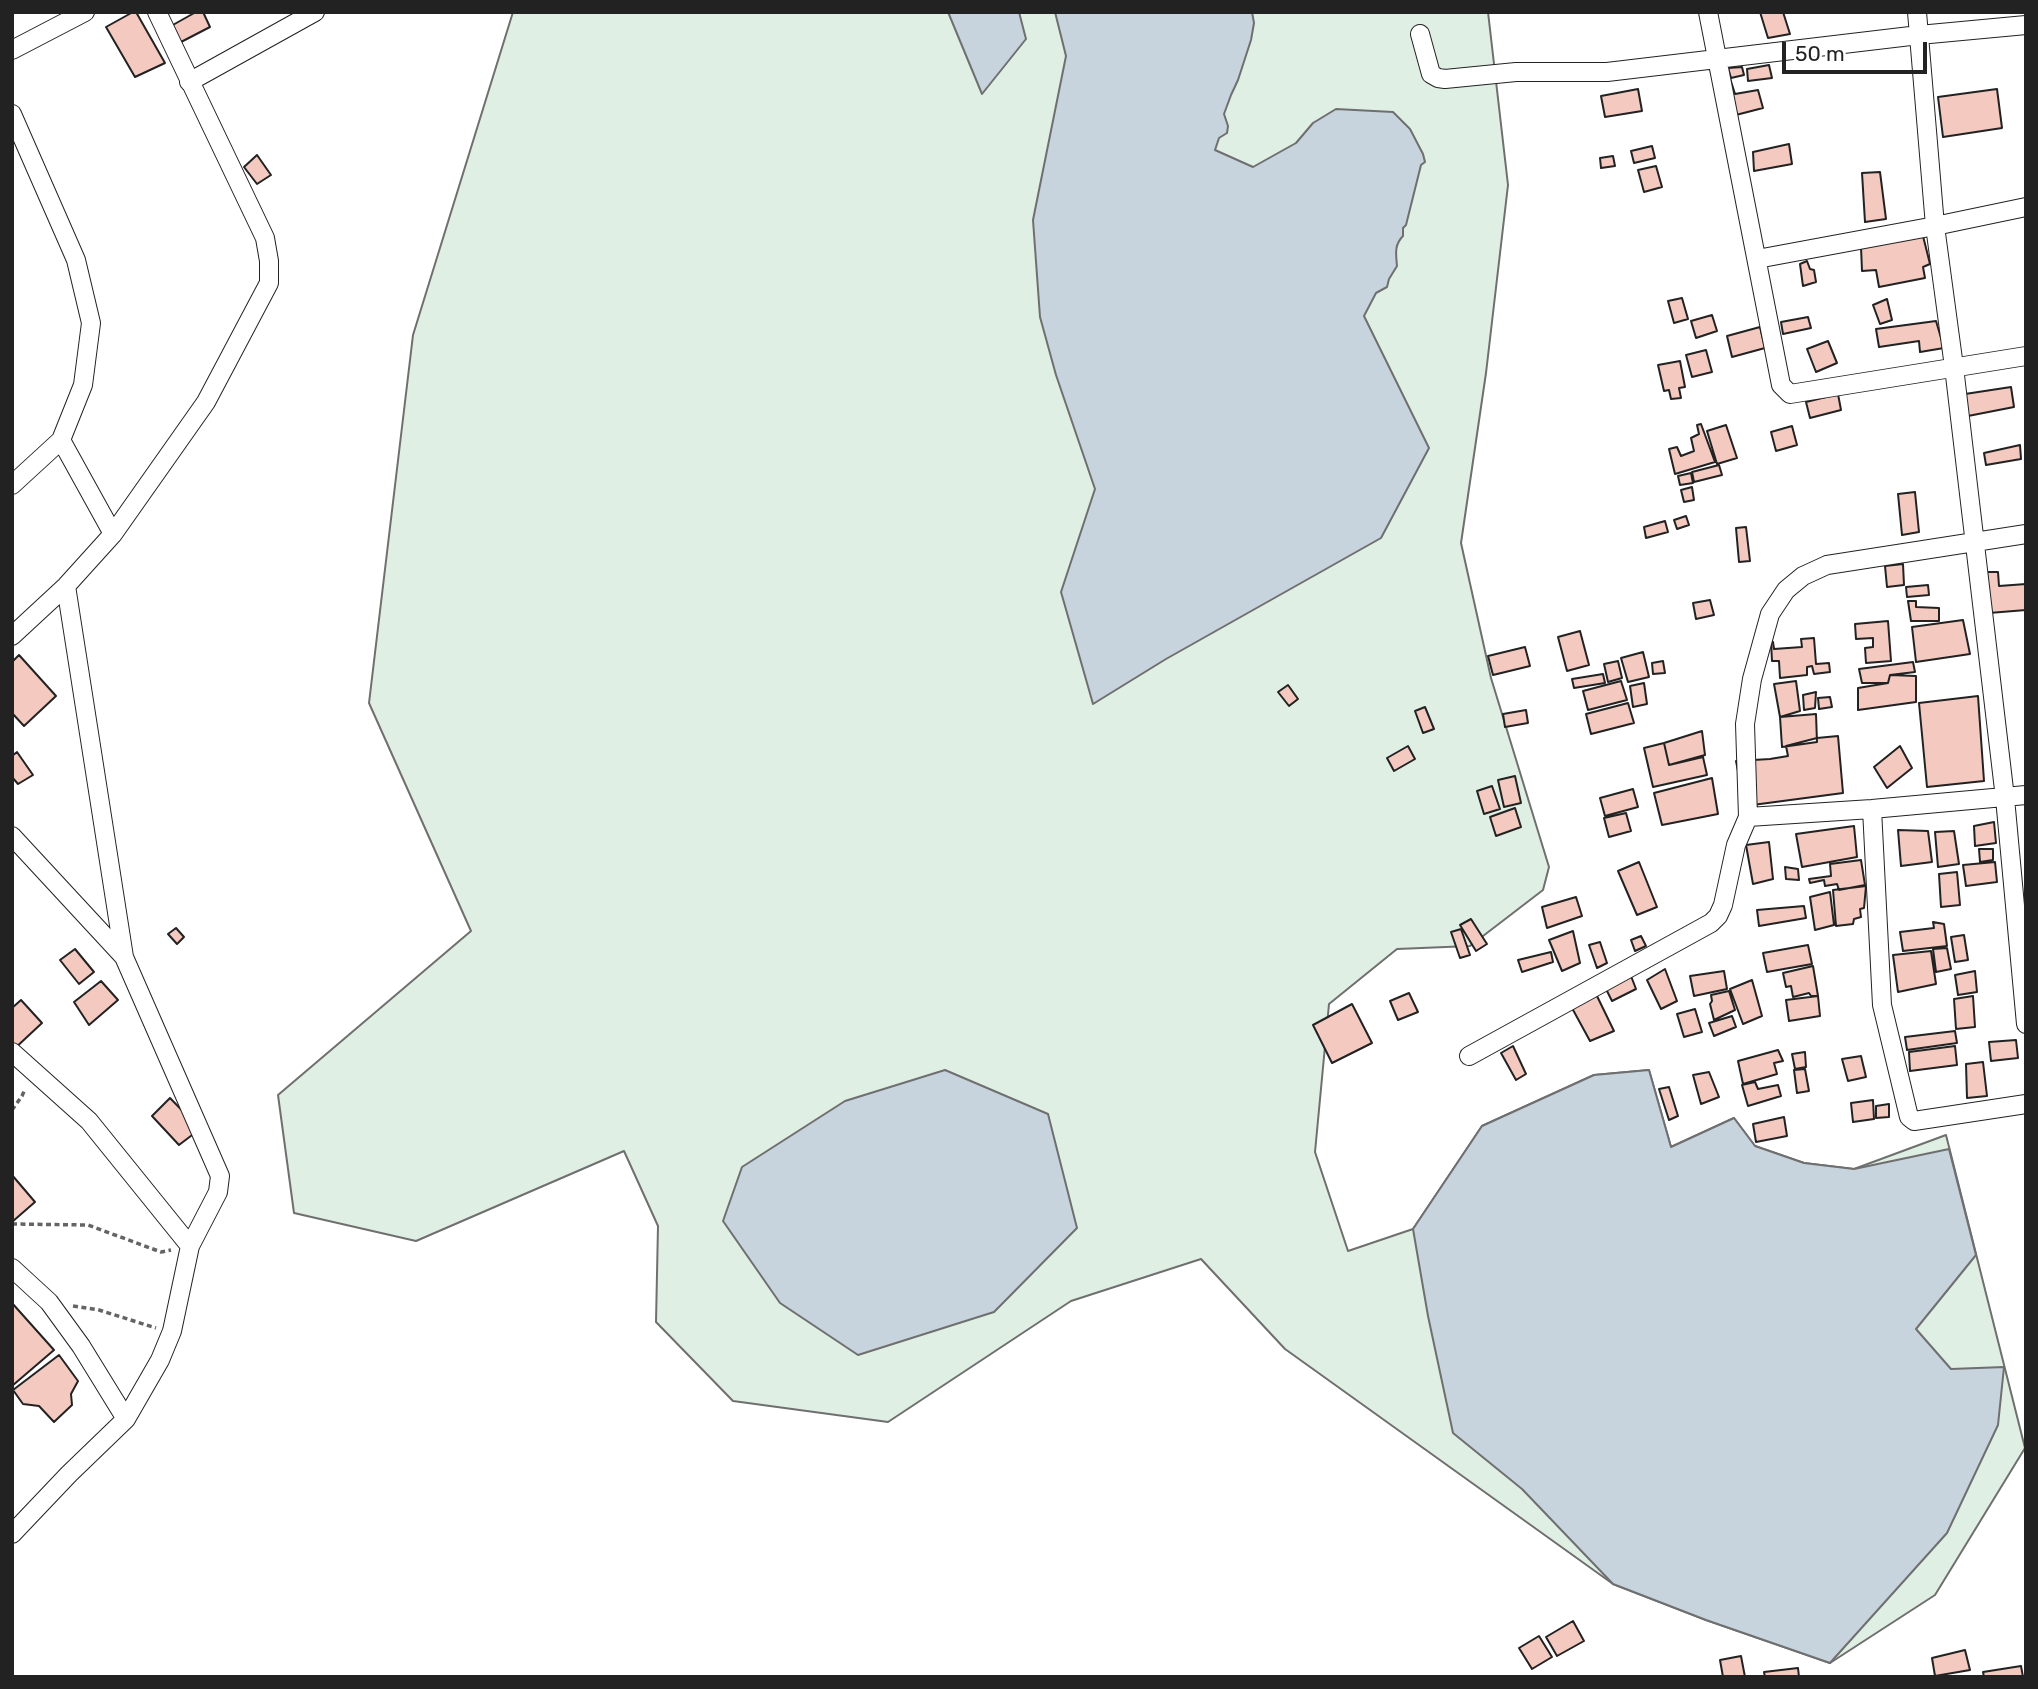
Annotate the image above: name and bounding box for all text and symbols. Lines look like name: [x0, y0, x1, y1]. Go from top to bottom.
scale bar: [1786, 28, 1931, 72]
text: 50 m: [1795, 41, 1845, 66]

